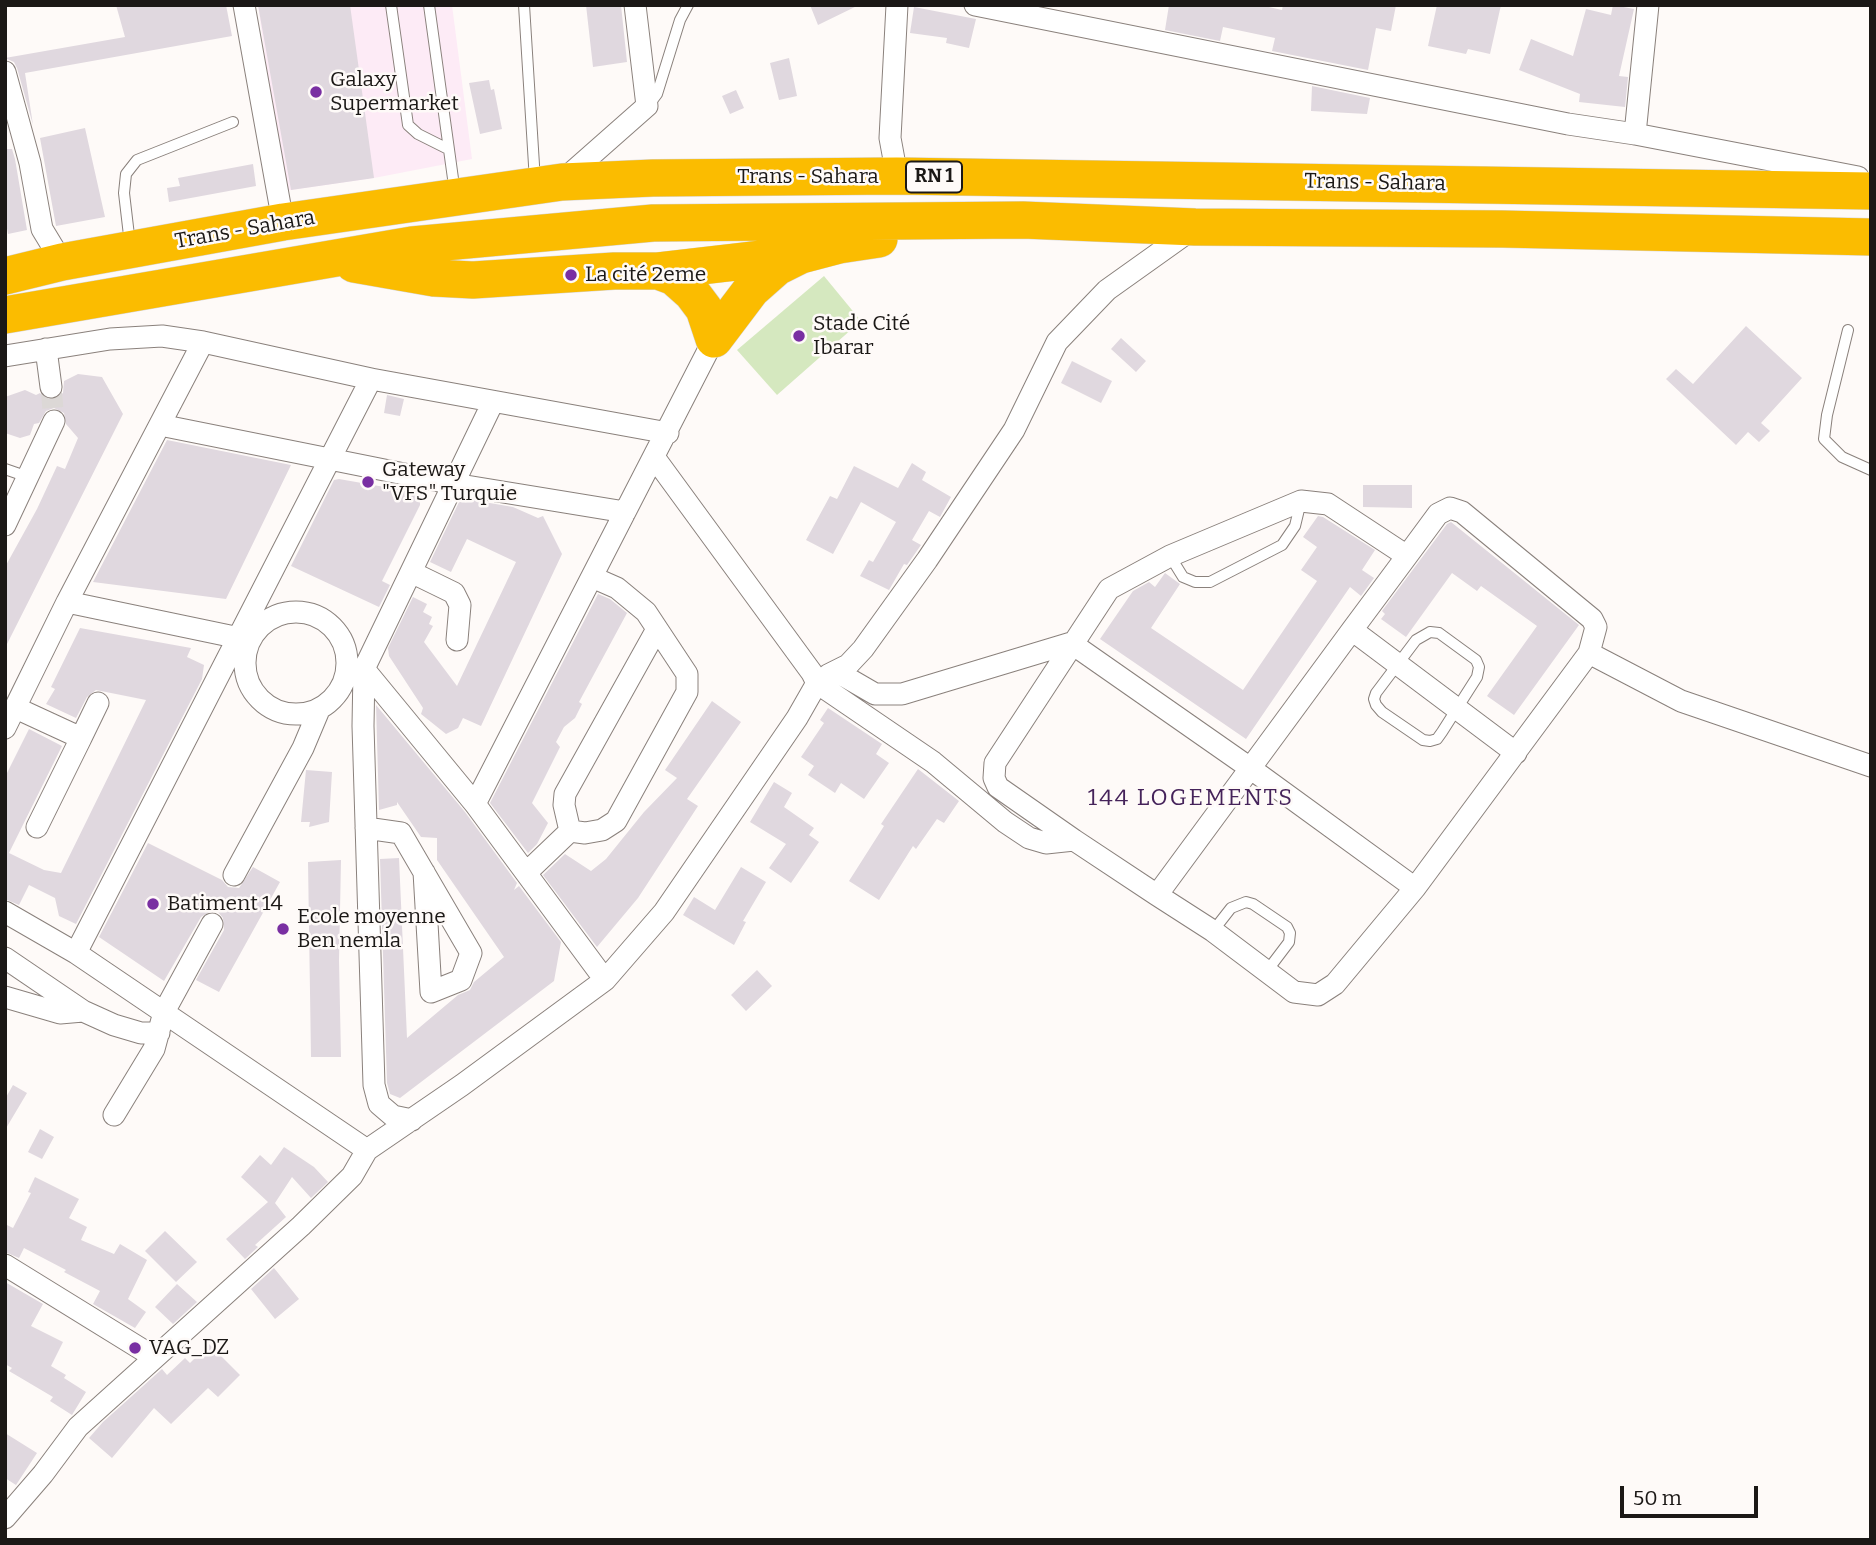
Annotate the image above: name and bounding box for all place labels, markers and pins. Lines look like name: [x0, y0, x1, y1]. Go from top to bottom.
place label: Galaxy Supermarket: [330, 67, 459, 117]
marker: Galaxy Supermarket: [308, 84, 324, 100]
place label: La cité 2eme: [585, 262, 706, 288]
marker: La cité 2eme: [563, 267, 579, 283]
place label: Stade Cité Ibarar: [813, 311, 910, 361]
marker: Stade Cité Ibarar: [791, 328, 807, 344]
place label: Gateway "VFS" Turquie: [382, 457, 517, 507]
marker: Gateway "VFS" Turquie: [360, 474, 376, 490]
place label: Batiment 14: [167, 891, 283, 917]
marker: Batiment 14: [145, 896, 161, 912]
place label: Ecole moyenne Ben nemla: [297, 904, 446, 954]
marker: Ecole moyenne Ben nemla: [275, 921, 291, 937]
place label: VAG_DZ: [149, 1335, 229, 1361]
marker: VAG_DZ: [127, 1340, 143, 1356]

